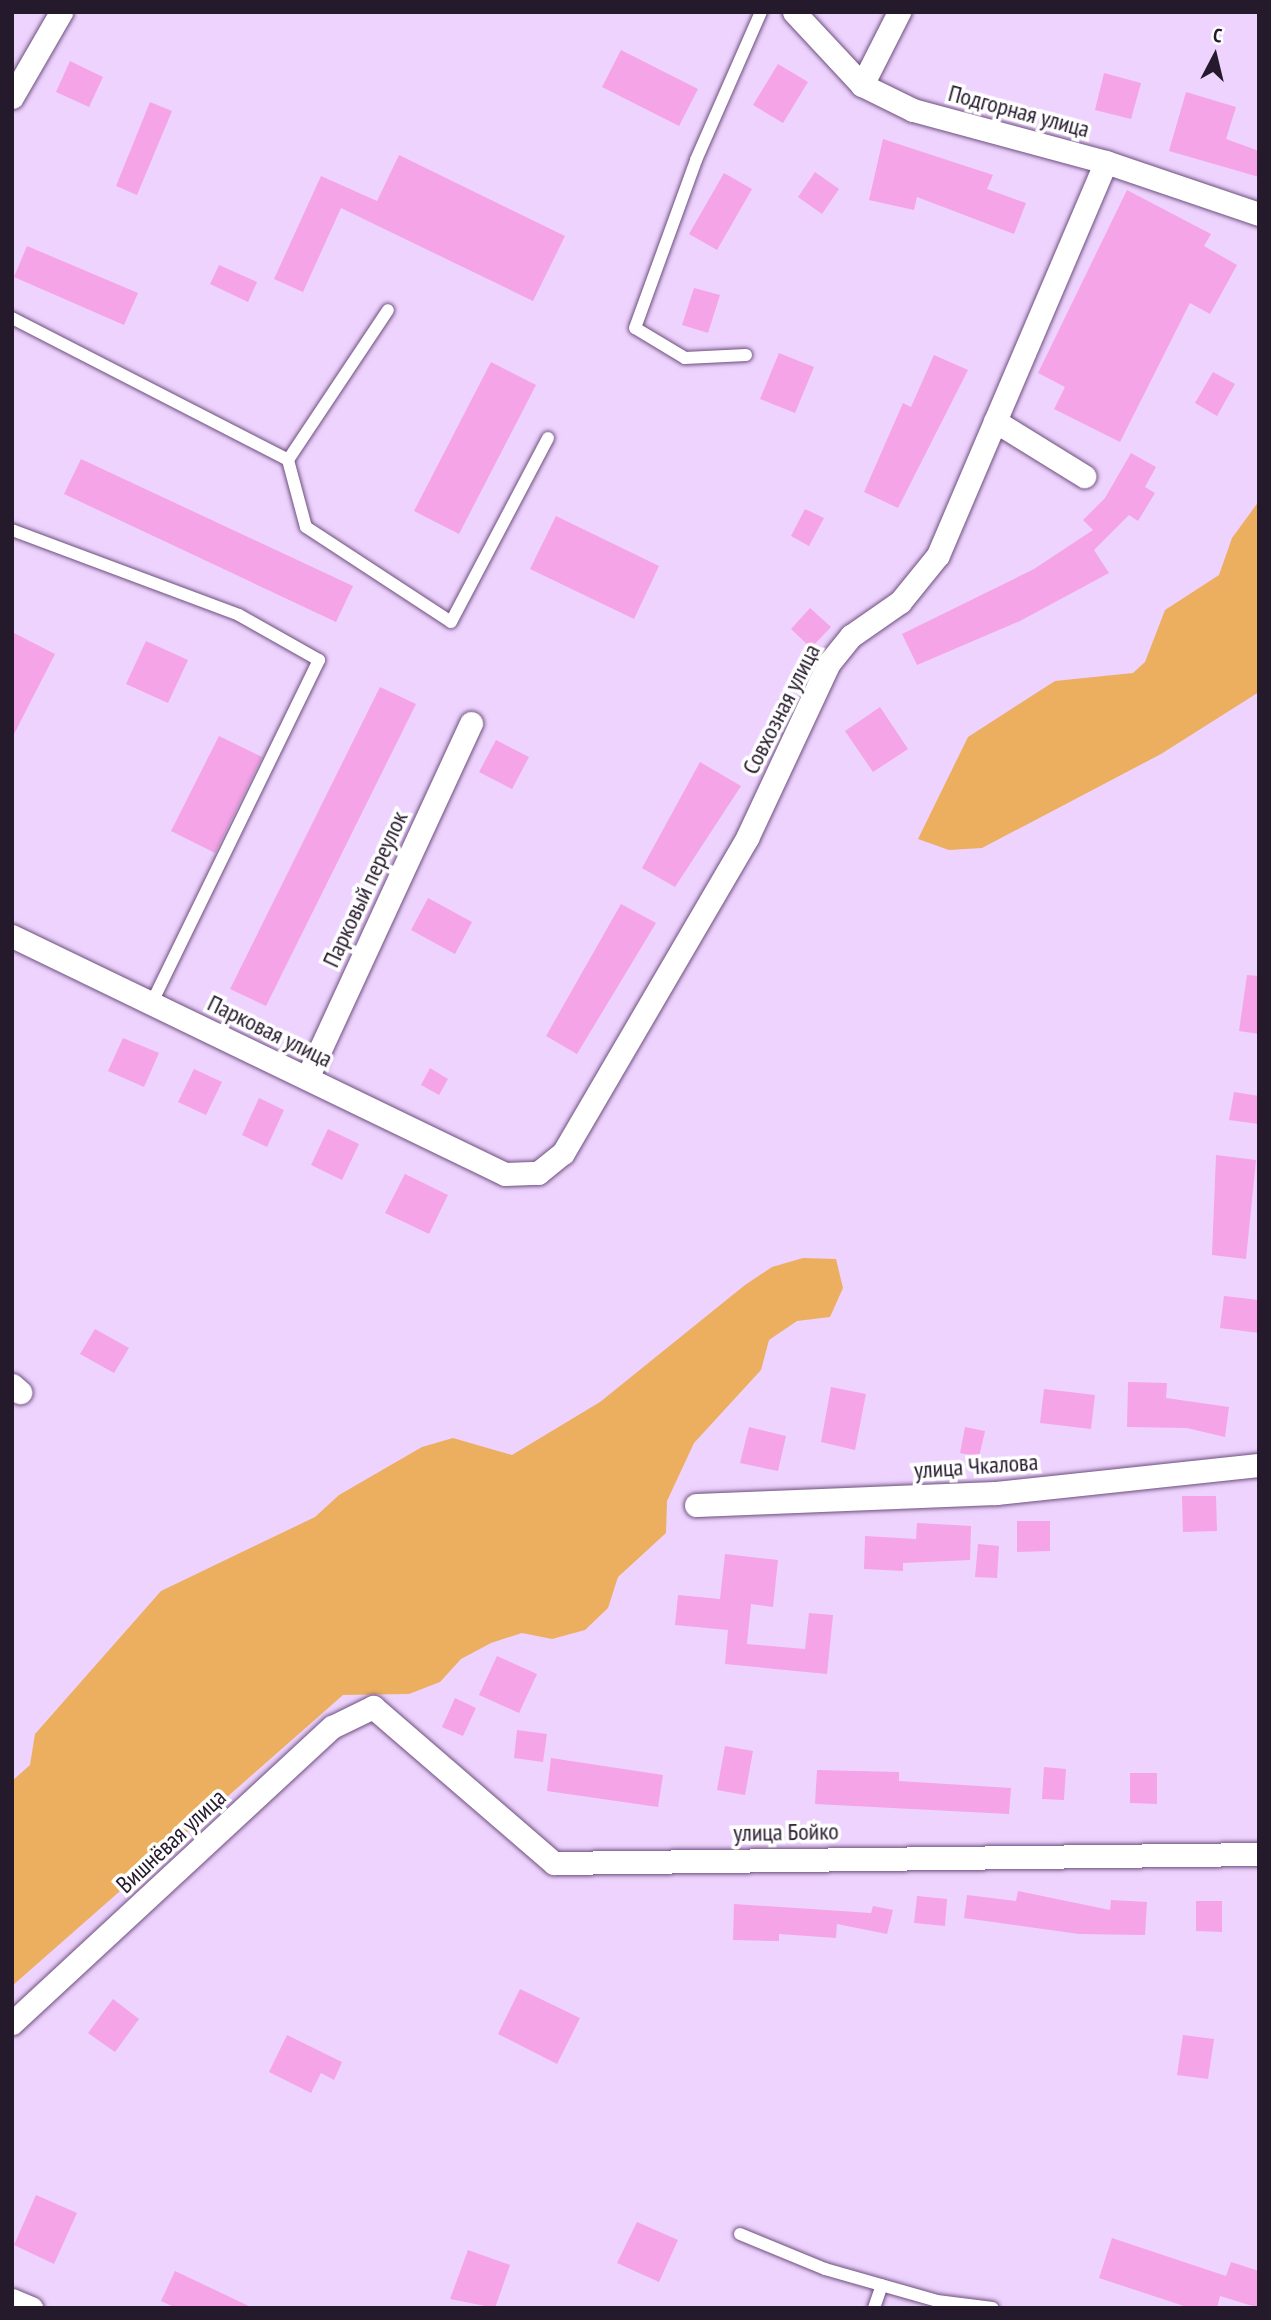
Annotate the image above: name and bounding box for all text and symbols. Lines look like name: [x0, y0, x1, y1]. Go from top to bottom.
north arrow: [1180, 21, 1250, 91]
text: С: [1212, 23, 1223, 48]
street label: Подгорная улица: [945, 78, 1093, 144]
street label: Совхозная улица: [736, 639, 826, 779]
street label: Парковый переулок: [316, 806, 414, 972]
street label: Парковая улица: [203, 988, 337, 1074]
street label: улица Чкалова: [913, 1447, 1039, 1485]
street label: Вишнёвая улица: [110, 1783, 232, 1899]
street label: улица Бойко: [733, 1817, 839, 1847]

